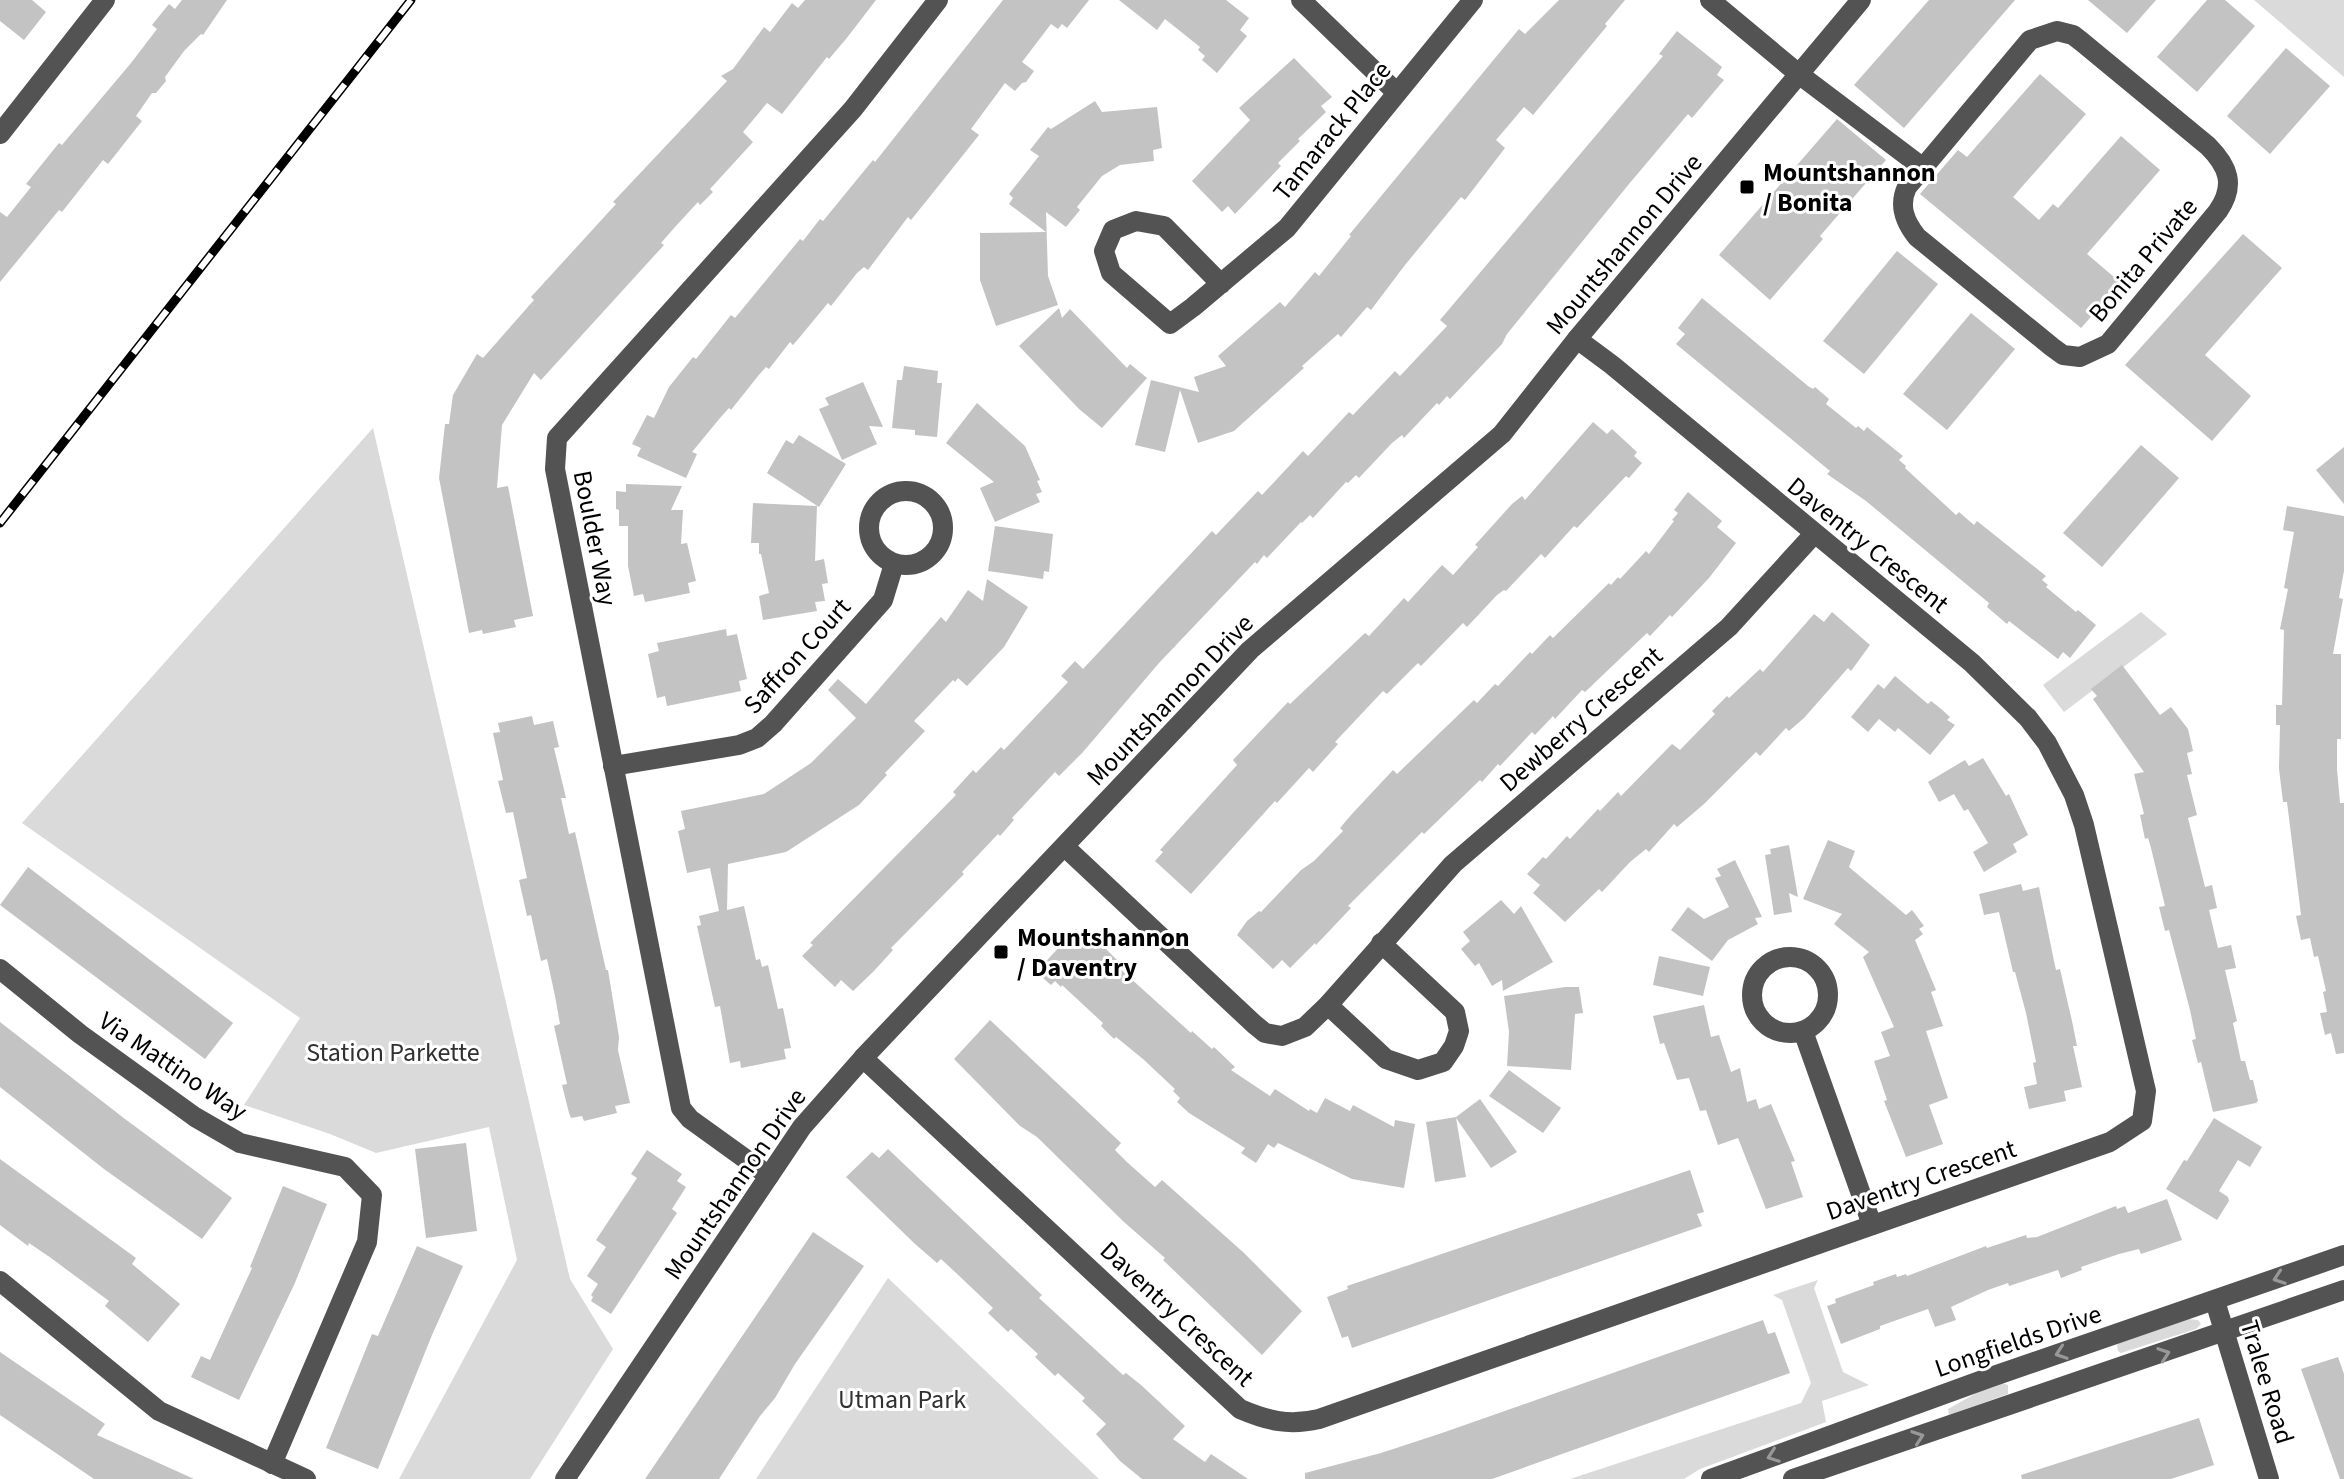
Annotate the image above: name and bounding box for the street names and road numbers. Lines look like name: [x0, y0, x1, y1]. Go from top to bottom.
street label: Tamarack Place: [1264, 53, 1400, 209]
street label: Mountshannon Drive: [1537, 145, 1711, 343]
street label: Bonita Private: [2080, 190, 2206, 330]
street label: Boulder Way: [564, 467, 626, 609]
street label: Daventry Crescent: [1779, 468, 1957, 622]
street label: Saffron Court: [735, 590, 859, 722]
street label: Mountshannon Drive: [1078, 606, 1262, 794]
street label: Dewberry Crescent: [1491, 637, 1671, 800]
street label: Via Mattino Way: [91, 1003, 255, 1129]
street label: Mountshannon Drive: [655, 1081, 815, 1287]
street label: Daventry Crescent: [1821, 1130, 2021, 1230]
street label: Daventry Crescent: [1092, 1233, 1262, 1395]
street label: Longfields Drive: [1930, 1295, 2106, 1387]
street label: Tralee Road: [2231, 1316, 2303, 1448]

